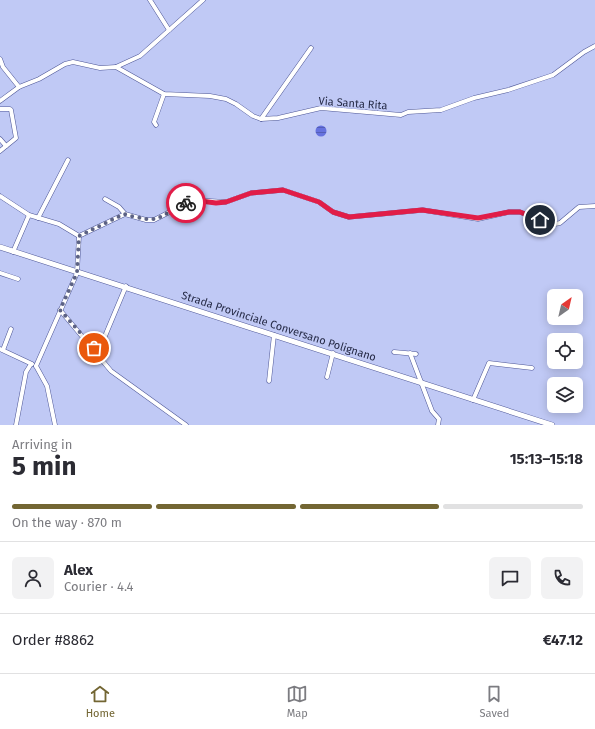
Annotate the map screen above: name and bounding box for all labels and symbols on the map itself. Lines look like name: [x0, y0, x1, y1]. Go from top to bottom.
street label: Via Santa Rita: [318, 95, 388, 112]
courier: [166, 183, 206, 223]
pin: [523, 203, 557, 237]
street label: Strada Provinciale Conversano Polignano: [180, 289, 378, 364]
north arrow: [547, 289, 583, 325]
pin: [77, 331, 111, 365]

